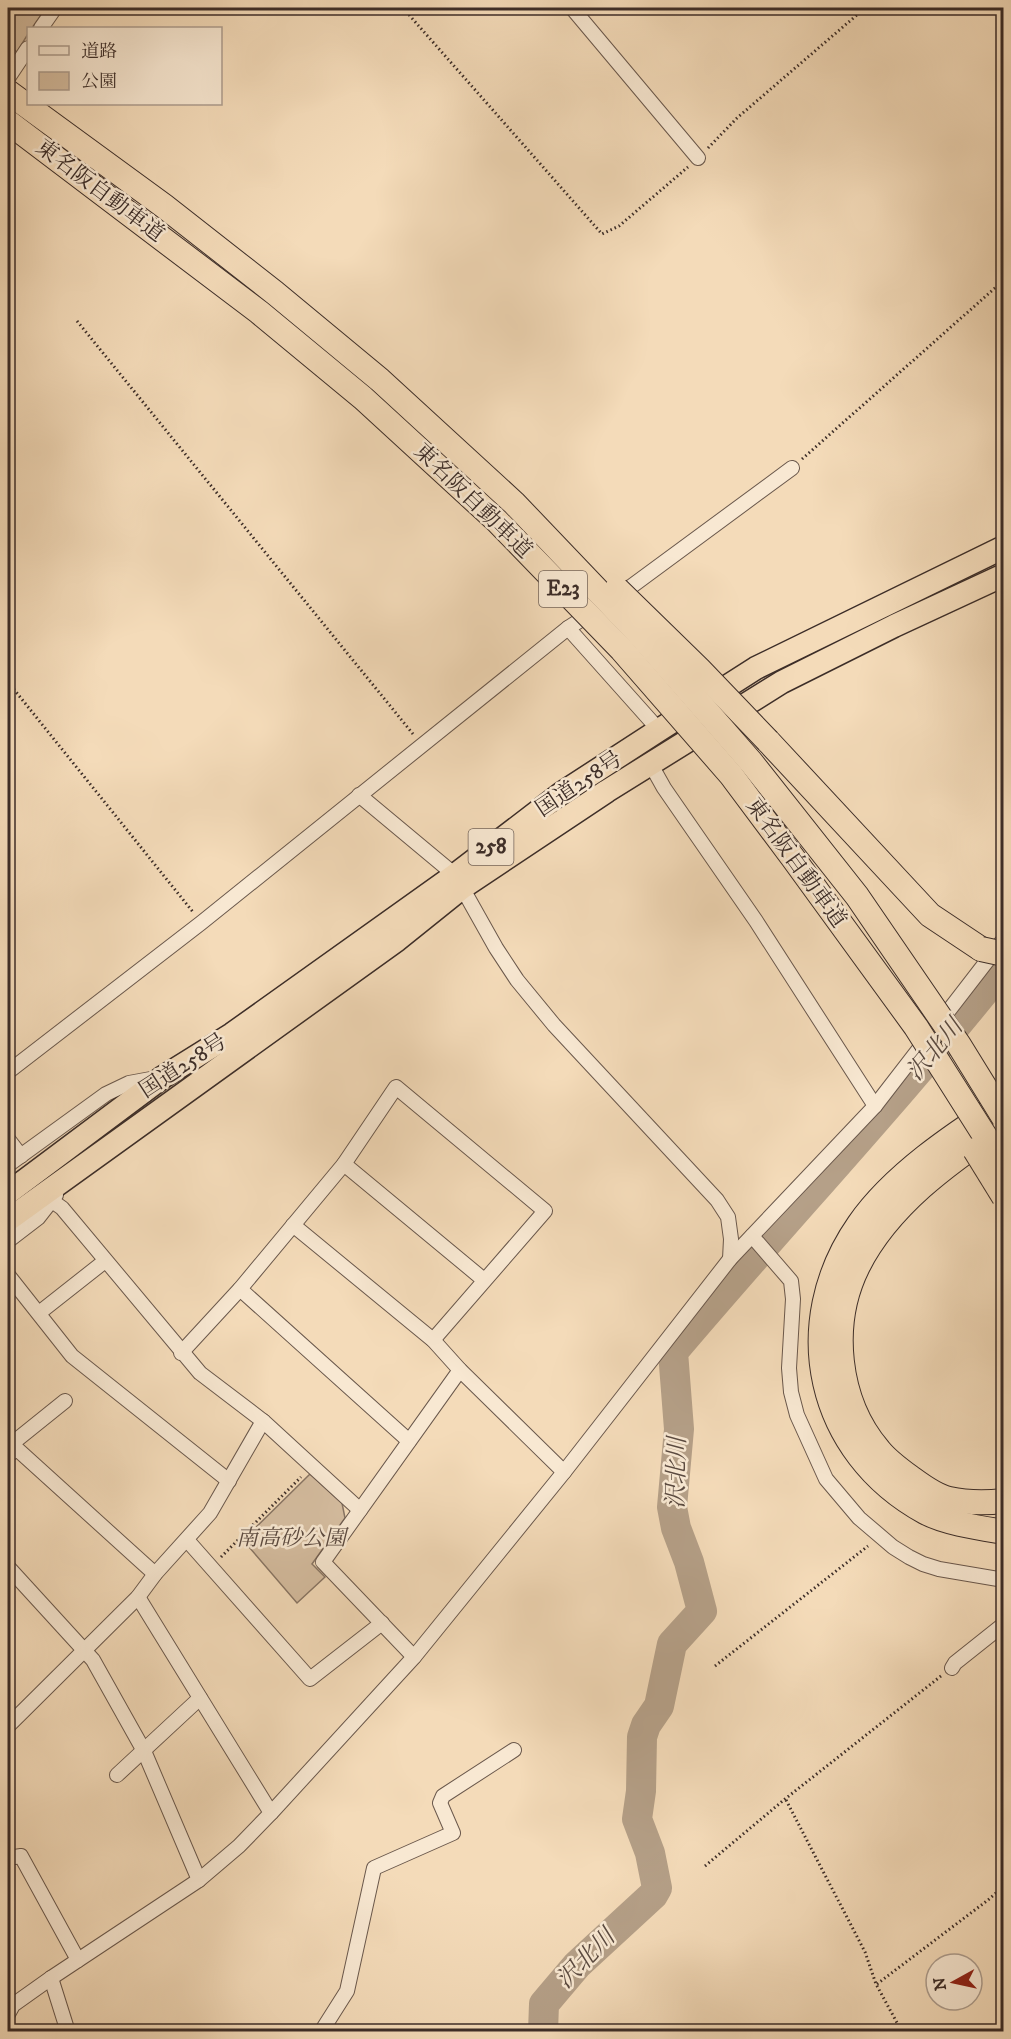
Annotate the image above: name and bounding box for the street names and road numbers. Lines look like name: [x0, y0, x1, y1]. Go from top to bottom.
street label: 東名阪自動車道: [30, 134, 170, 248]
street label: 東名阪自動車道: [408, 438, 538, 564]
road number: E23: [539, 571, 587, 607]
street label: 国道258号: [531, 745, 627, 823]
street label: 東名阪自動車道: [740, 793, 852, 933]
road number: 258: [468, 829, 514, 865]
street label: 国道258号: [134, 1028, 232, 1104]

